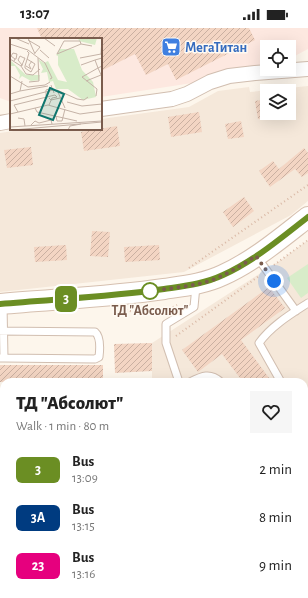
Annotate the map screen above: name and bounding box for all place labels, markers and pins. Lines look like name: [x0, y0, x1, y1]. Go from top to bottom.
supermarket icon: МегаТитан: [160, 36, 182, 58]
place label: МегаТитан: [185, 41, 247, 55]
marker: ТД "Абсолют": [141, 282, 159, 300]
place label: ТД "Абсолют": [112, 304, 188, 318]

